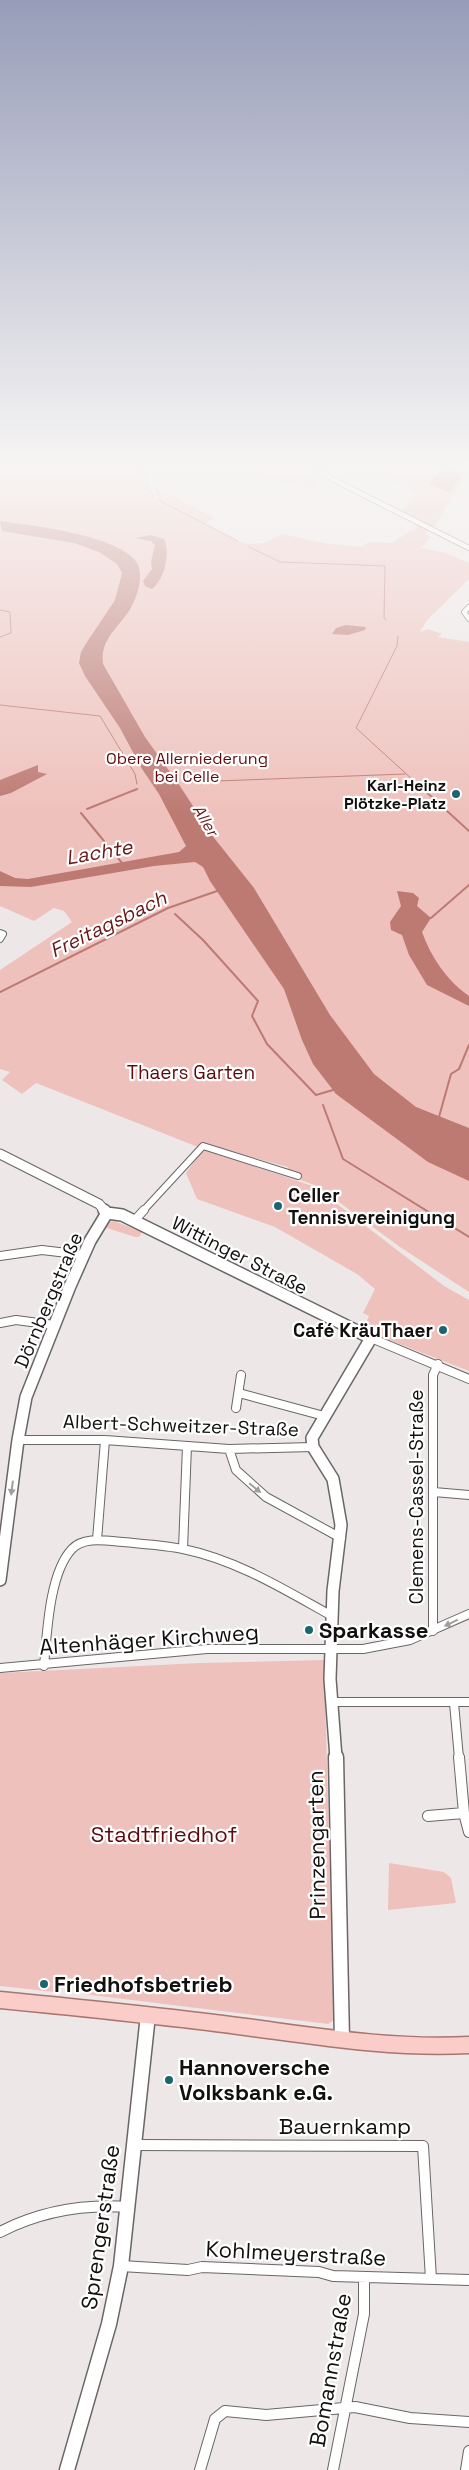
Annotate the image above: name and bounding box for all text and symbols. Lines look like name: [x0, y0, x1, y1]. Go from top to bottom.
park label: Obere Allerniederung bei Celle: [106, 748, 268, 787]
place label: Karl-Heinz Plötzke-Platz: [344, 775, 446, 814]
marker: Karl-Heinz Plötzke-Platz: [450, 788, 462, 800]
water label: Aller: [188, 801, 224, 842]
water label: Lachte: [64, 833, 135, 871]
water label: Freitagsbach: [45, 884, 171, 963]
park label: Thaers Garten: [127, 1060, 255, 1085]
place label: Celler Tennisvereinigung: [288, 1183, 455, 1230]
marker: Celler Tennisvereinigung: [272, 1200, 284, 1212]
street label: Wittinger Straße: [168, 1210, 312, 1300]
street label: Dörnbergstraße: [9, 1229, 88, 1372]
place label: Café KräuThaer: [293, 1318, 433, 1343]
marker: Café KräuThaer: [437, 1324, 449, 1336]
street label: Clemens-Cassel-Straße: [404, 1390, 429, 1604]
street label: Albert-Schweitzer-Straße: [63, 1409, 299, 1442]
one-way arrow: [8, 1481, 16, 1497]
one-way arrow: [249, 1483, 262, 1494]
place label: Sparkasse: [319, 1616, 428, 1644]
street label: Altenhäger Kirchweg: [38, 1617, 260, 1661]
one-way arrow: [444, 1619, 458, 1627]
marker: Sparkasse: [303, 1624, 315, 1636]
street label: Prinzengarten: [301, 1770, 331, 1920]
park label: Stadtfriedhof: [91, 1820, 238, 1848]
place label: Friedhofsbetrieb: [54, 1970, 232, 1998]
marker: Friedhofsbetrieb: [38, 1978, 50, 1990]
place label: Hannoversche Volksbank e.G.: [179, 2053, 333, 2106]
marker: Hannoversche Volksbank e.G.: [163, 2074, 175, 2086]
street label: Bauernkamp: [279, 2112, 411, 2140]
street label: Sprengerstraße: [75, 2143, 125, 2311]
street label: Kohlmeyerstraße: [205, 2234, 387, 2272]
street label: Bomannstraße: [303, 2291, 357, 2449]

